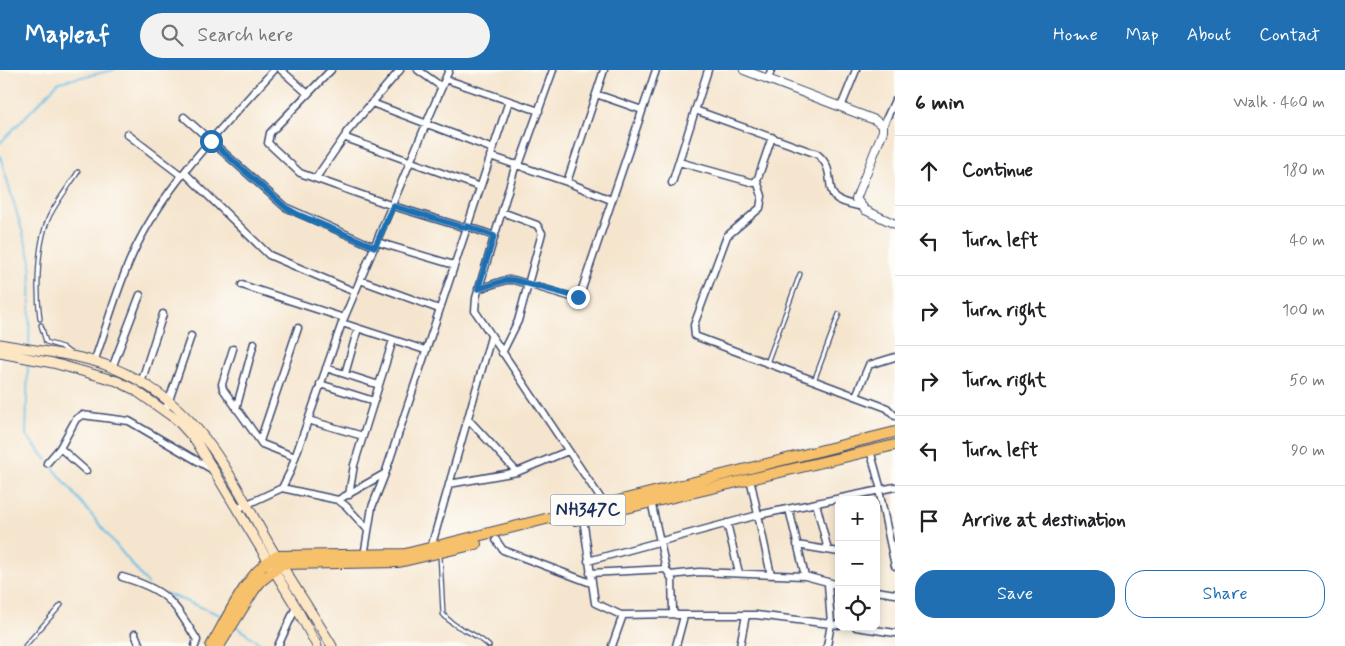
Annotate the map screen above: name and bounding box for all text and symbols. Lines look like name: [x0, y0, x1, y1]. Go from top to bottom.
search box: [140, 13, 490, 58]
text: Mapleaf: [25, 20, 110, 51]
icon: search: [158, 21, 186, 49]
text: Search here: [198, 23, 293, 48]
text: Home: [1053, 23, 1098, 47]
text: Map: [1126, 23, 1159, 47]
text: About: [1187, 23, 1231, 47]
text: Contact: [1259, 23, 1320, 47]
text: 6 min: [915, 89, 965, 117]
text: Walk · 460 m: [1233, 92, 1325, 113]
route start: [200, 130, 223, 153]
icon: ahead: [915, 157, 943, 185]
text: Continue: [962, 158, 1033, 183]
text: 180 m: [1282, 160, 1325, 181]
icon: left: [915, 227, 943, 255]
text: Turn left: [962, 228, 1038, 253]
text: 40 m: [1289, 230, 1325, 251]
route end: [567, 286, 590, 309]
icon: right: [915, 297, 943, 325]
text: Turn right: [962, 298, 1046, 323]
text: 100 m: [1282, 300, 1325, 321]
icon: right: [915, 367, 943, 395]
text: Turn right: [962, 368, 1046, 393]
text: 50 m: [1289, 370, 1325, 391]
icon: left: [915, 437, 943, 465]
text: Turn left: [962, 438, 1038, 463]
text: 90 m: [1291, 440, 1325, 461]
road number: NH347C: [550, 494, 626, 526]
map controls: [835, 496, 880, 631]
button: +: [835, 496, 880, 541]
icon: arrive: [915, 507, 943, 535]
text: Arrive at destination: [962, 508, 1126, 533]
button: −: [835, 541, 880, 586]
button: Save: [915, 570, 1115, 618]
button: Share: [1125, 570, 1325, 618]
button: locate: [835, 586, 880, 631]

